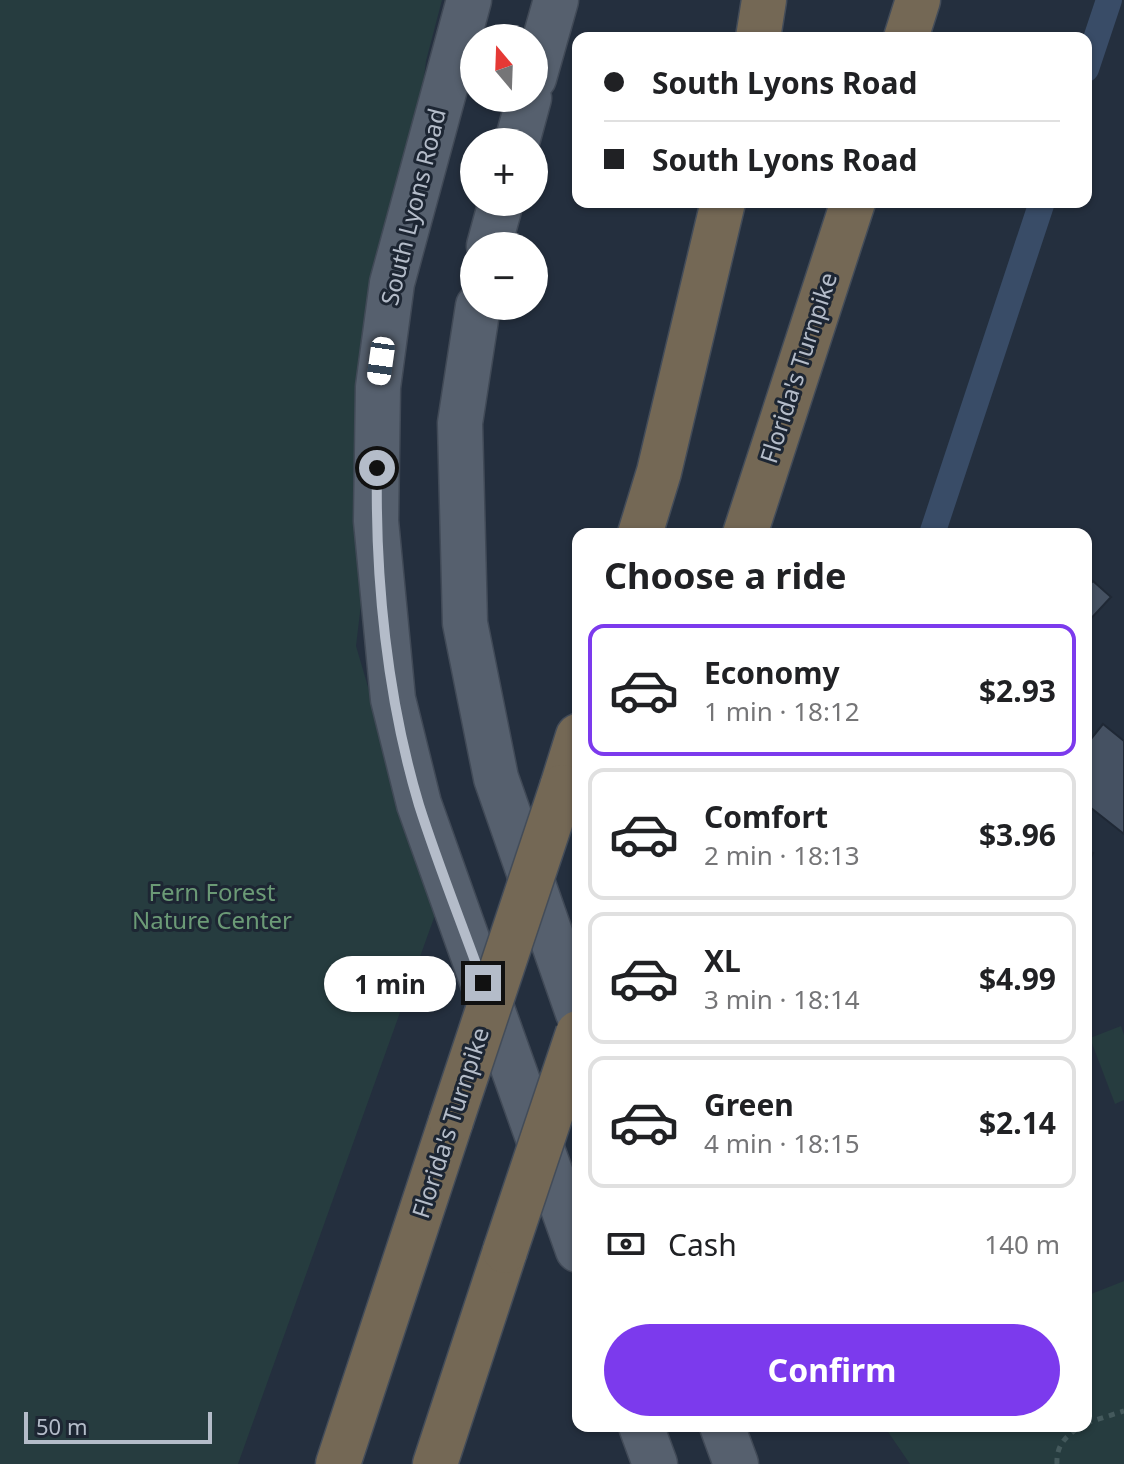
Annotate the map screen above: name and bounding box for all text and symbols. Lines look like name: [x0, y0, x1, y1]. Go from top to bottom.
north arrow: [460, 24, 548, 112]
map controls: [460, 24, 548, 320]
text: South Lyons Road: [652, 62, 917, 103]
street label: South Lyons Road: [372, 105, 453, 309]
button: +: [460, 128, 548, 216]
text: South Lyons Road: [652, 139, 917, 180]
button: −: [460, 232, 548, 320]
street label: Florida's Turnpike: [751, 268, 844, 467]
car: [366, 336, 396, 386]
route start: [359, 450, 395, 486]
text: Choose a ride: [604, 551, 846, 600]
text: Economy: [704, 652, 840, 693]
icon: car: [608, 654, 680, 726]
text: $2.93: [979, 670, 1056, 711]
text: 1 min · 18:12: [704, 693, 860, 729]
text: Comfort: [704, 796, 828, 837]
icon: car: [608, 798, 680, 870]
text: $3.96: [979, 814, 1056, 855]
text: 2 min · 18:13: [704, 837, 860, 873]
park label: Fern Forest Nature Center: [132, 875, 292, 936]
text: XL: [704, 940, 741, 981]
icon: car: [608, 942, 680, 1014]
callout: 1 min: [323, 955, 455, 1011]
text: $4.99: [979, 958, 1056, 999]
route end: [465, 965, 501, 1001]
text: 1 min: [354, 966, 426, 1002]
text: 3 min · 18:14: [704, 981, 860, 1017]
street label: Florida's Turnpike: [403, 1023, 496, 1222]
text: Green: [704, 1084, 794, 1125]
icon: car: [608, 1086, 680, 1158]
text: $2.14: [979, 1102, 1056, 1143]
text: 4 min · 18:15: [704, 1125, 860, 1161]
icon: cash: [604, 1222, 648, 1266]
text: Cash: [668, 1224, 737, 1265]
text: 140 m: [984, 1226, 1060, 1262]
button: Confirm: [604, 1324, 1060, 1416]
scale bar: [24, 1408, 212, 1444]
text: 50 m: [36, 1411, 87, 1441]

